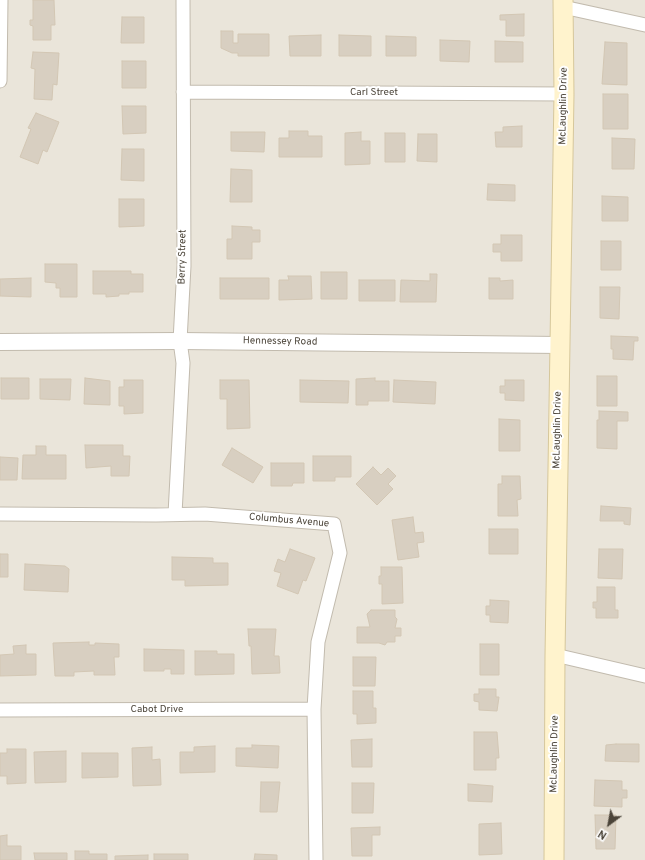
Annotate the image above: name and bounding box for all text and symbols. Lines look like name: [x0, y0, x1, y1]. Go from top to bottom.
street label: McLaughlin Drive: [557, 67, 571, 145]
street label: Carl Street: [350, 87, 398, 99]
street label: Berry Street: [177, 229, 189, 285]
street label: Hennessey Road: [243, 335, 317, 349]
street label: McLaughlin Drive: [551, 391, 565, 469]
street label: Columbus Avenue: [248, 512, 330, 530]
street label: Cabot Drive: [131, 704, 183, 716]
street label: McLaughlin Drive: [548, 715, 562, 793]
north arrow: [589, 804, 629, 844]
text: N: [596, 826, 610, 842]

